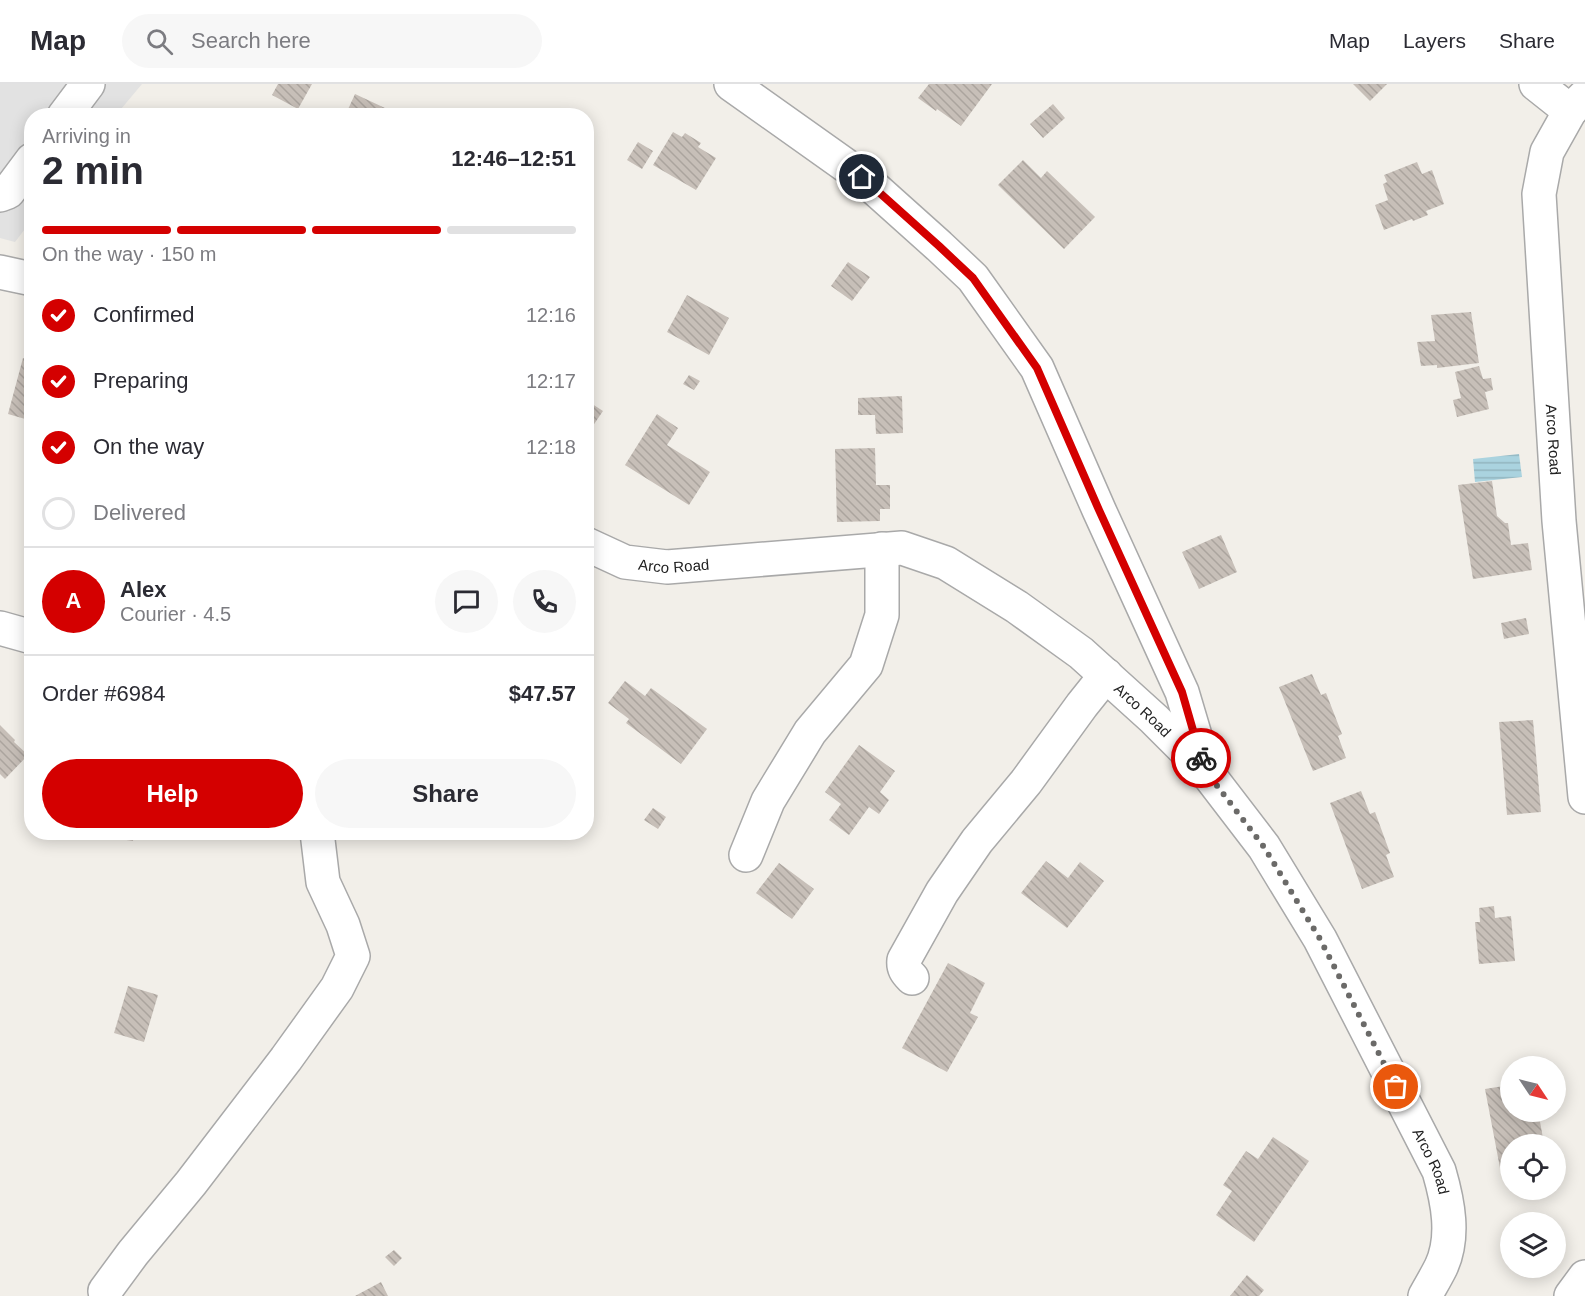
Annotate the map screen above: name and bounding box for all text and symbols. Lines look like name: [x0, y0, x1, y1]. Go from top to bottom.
search box: [122, 14, 542, 68]
text: Map: [30, 25, 86, 56]
icon: search: [143, 25, 176, 58]
text: Search here: [191, 28, 311, 53]
text: Map: [1329, 29, 1370, 52]
text: Layers: [1403, 29, 1466, 52]
text: Share: [1499, 29, 1555, 52]
text: Arriving in: [42, 125, 131, 147]
text: 12:46–12:51: [451, 146, 576, 171]
text: 2 min: [42, 149, 144, 192]
pin: [836, 151, 887, 202]
icon: home: [845, 160, 878, 193]
text: On the way · 150 m: [42, 243, 217, 265]
icon: check: [42, 299, 75, 332]
text: Confirmed: [93, 302, 194, 327]
text: 12:16: [526, 304, 576, 326]
icon: check: [42, 365, 75, 398]
text: Preparing: [93, 368, 188, 393]
text: 12:17: [526, 370, 576, 392]
street label: Arco Road: [1543, 404, 1565, 475]
icon: check: [42, 431, 75, 464]
text: On the way: [93, 434, 204, 459]
text: 12:18: [526, 436, 576, 458]
text: Delivered: [93, 500, 186, 525]
street label: Arco Road: [637, 555, 710, 576]
button: chat: [435, 570, 498, 633]
button: phone: [513, 570, 576, 633]
text: Alex: [120, 577, 166, 602]
text: A: [66, 588, 81, 613]
text: Courier · 4.5: [120, 603, 231, 625]
street label: Arco Road: [1111, 679, 1175, 740]
text: Order #6984: [42, 681, 166, 706]
text: $47.57: [509, 681, 576, 706]
courier: [1171, 728, 1231, 788]
icon: bike: [1185, 742, 1218, 775]
button: Help: [42, 759, 303, 828]
button: Share: [315, 759, 576, 828]
north arrow: [1500, 1056, 1566, 1122]
map controls: [1500, 1056, 1566, 1278]
pin: [1370, 1061, 1421, 1112]
icon: bag: [1379, 1070, 1412, 1103]
street label: Arco Road: [1410, 1125, 1453, 1196]
button: locate: [1500, 1134, 1566, 1200]
button: layers: [1500, 1212, 1566, 1278]

